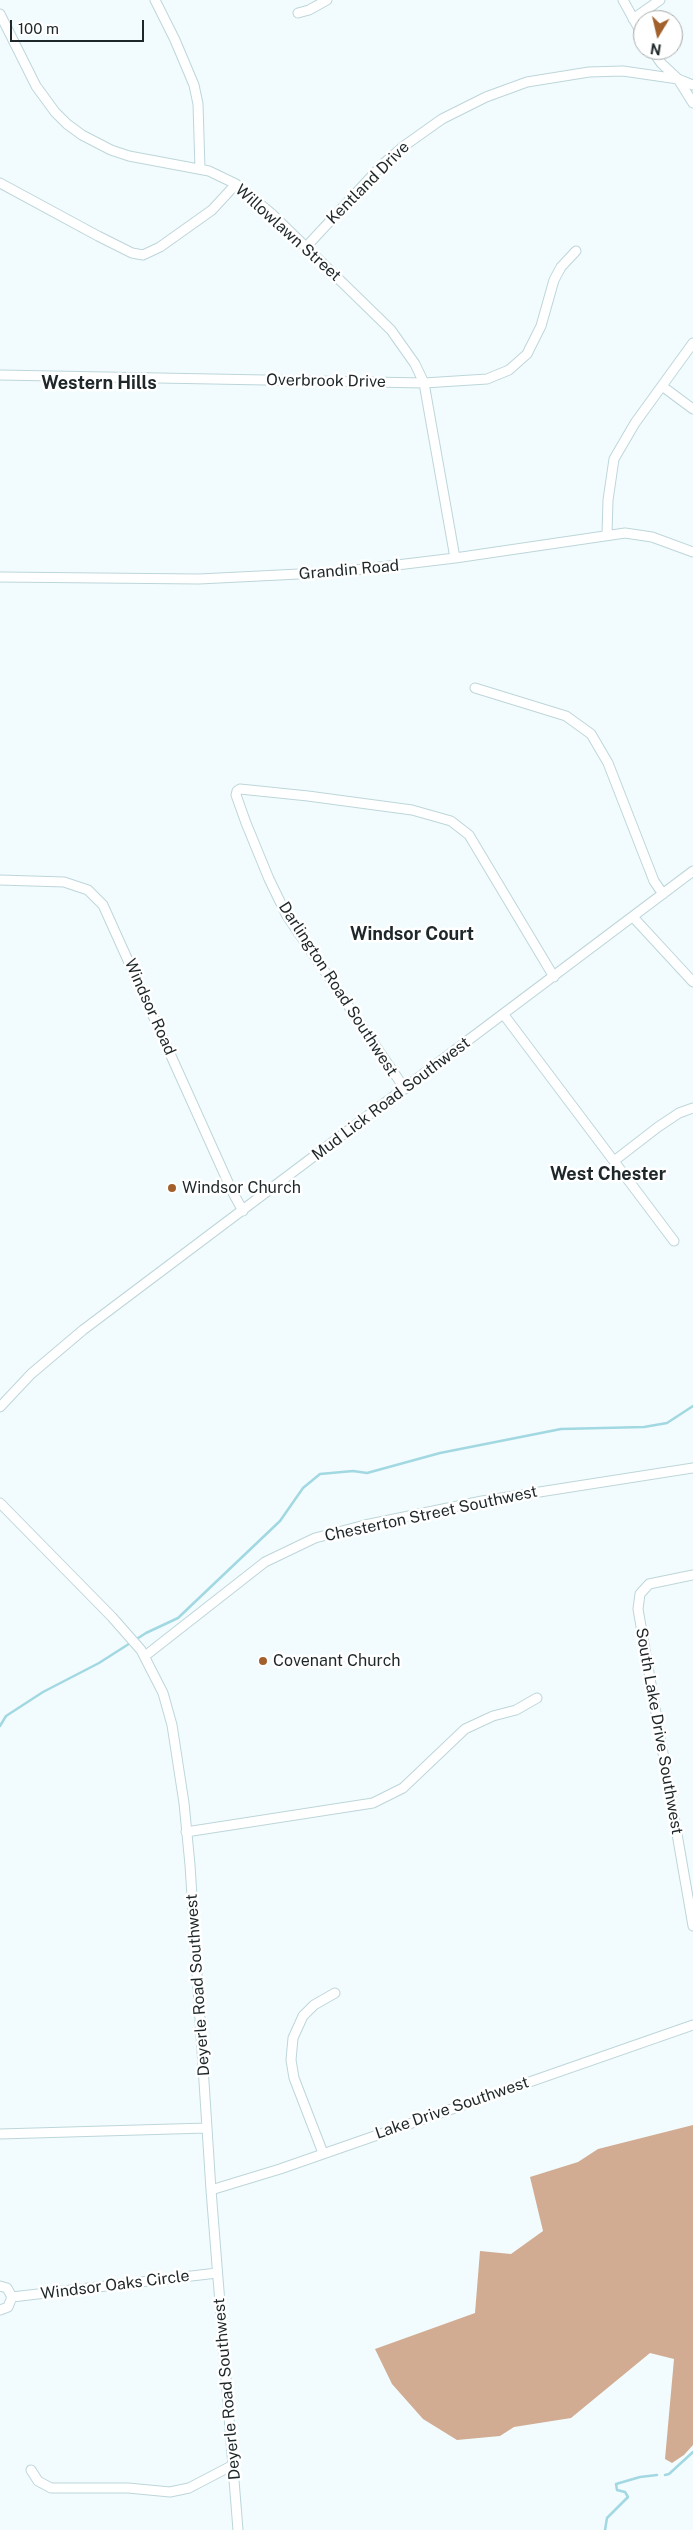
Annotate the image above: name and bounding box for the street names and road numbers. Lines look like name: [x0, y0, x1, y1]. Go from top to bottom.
street label: Kentland Drive: [323, 138, 413, 228]
street label: Willowlawn Street: [231, 181, 345, 285]
street label: Overbrook Drive: [266, 370, 386, 392]
street label: Grandin Road: [298, 556, 400, 584]
street label: Darlington Road Southwest: [274, 898, 402, 1080]
street label: Windsor Road: [120, 956, 180, 1058]
street label: Mud Lick Road Southwest: [308, 1033, 474, 1165]
street label: Chesterton Street Southwest: [323, 1482, 539, 1546]
street label: South Lake Drive Southwest: [631, 1626, 687, 1836]
street label: Deyerle Road Southwest: [182, 1893, 214, 2077]
street label: Lake Drive Southwest: [373, 2073, 531, 2143]
street label: Windsor Oaks Circle: [39, 2266, 191, 2304]
street label: Deyerle Road Southwest: [209, 2297, 245, 2481]

